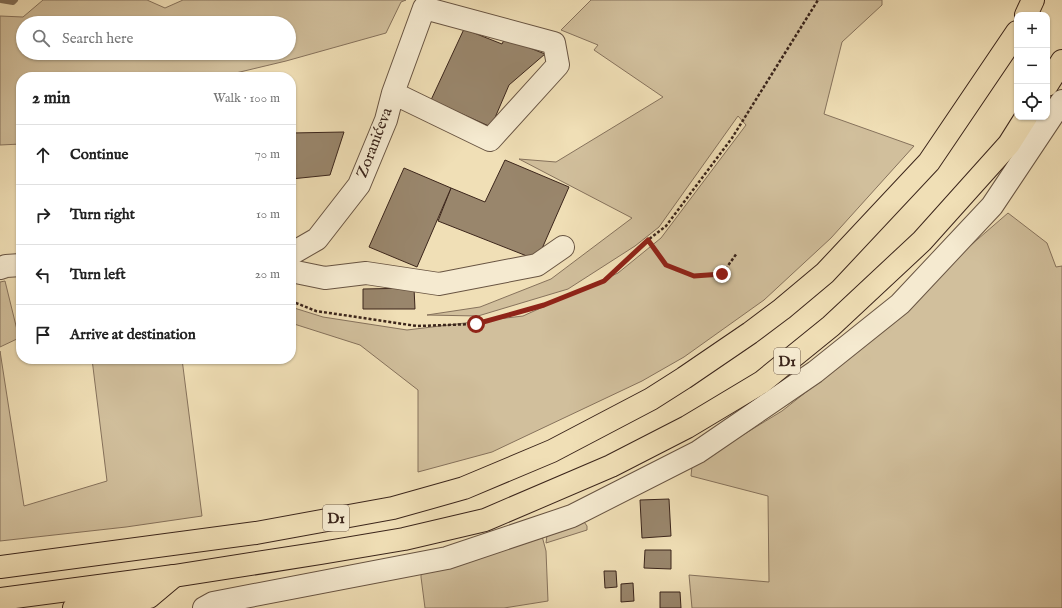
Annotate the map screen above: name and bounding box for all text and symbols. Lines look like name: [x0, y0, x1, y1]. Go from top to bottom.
map controls: [1014, 12, 1050, 120]
button: +: [1014, 12, 1050, 48]
search box: [16, 16, 296, 60]
icon: search: [30, 27, 52, 49]
text: Search here: [62, 29, 133, 48]
button: −: [1014, 48, 1050, 84]
button: locate: [1014, 84, 1050, 120]
text: 2 min: [32, 88, 70, 109]
text: Walk · 100 m: [213, 90, 280, 107]
street label: Zoranićeva: [352, 105, 398, 181]
icon: ahead: [32, 144, 54, 166]
text: Continue: [70, 145, 128, 164]
text: 70 m: [255, 146, 280, 163]
icon: right: [32, 204, 54, 226]
text: Turn right: [70, 205, 135, 224]
text: 10 m: [256, 206, 280, 223]
icon: left: [32, 264, 54, 286]
text: Turn left: [70, 265, 126, 284]
route end: [713, 265, 731, 283]
text: 20 m: [255, 266, 280, 283]
route start: [467, 315, 485, 333]
icon: arrive: [32, 324, 54, 346]
text: Arrive at destination: [70, 325, 196, 344]
road number: D1: [774, 348, 800, 374]
road number: D1: [323, 505, 349, 531]

